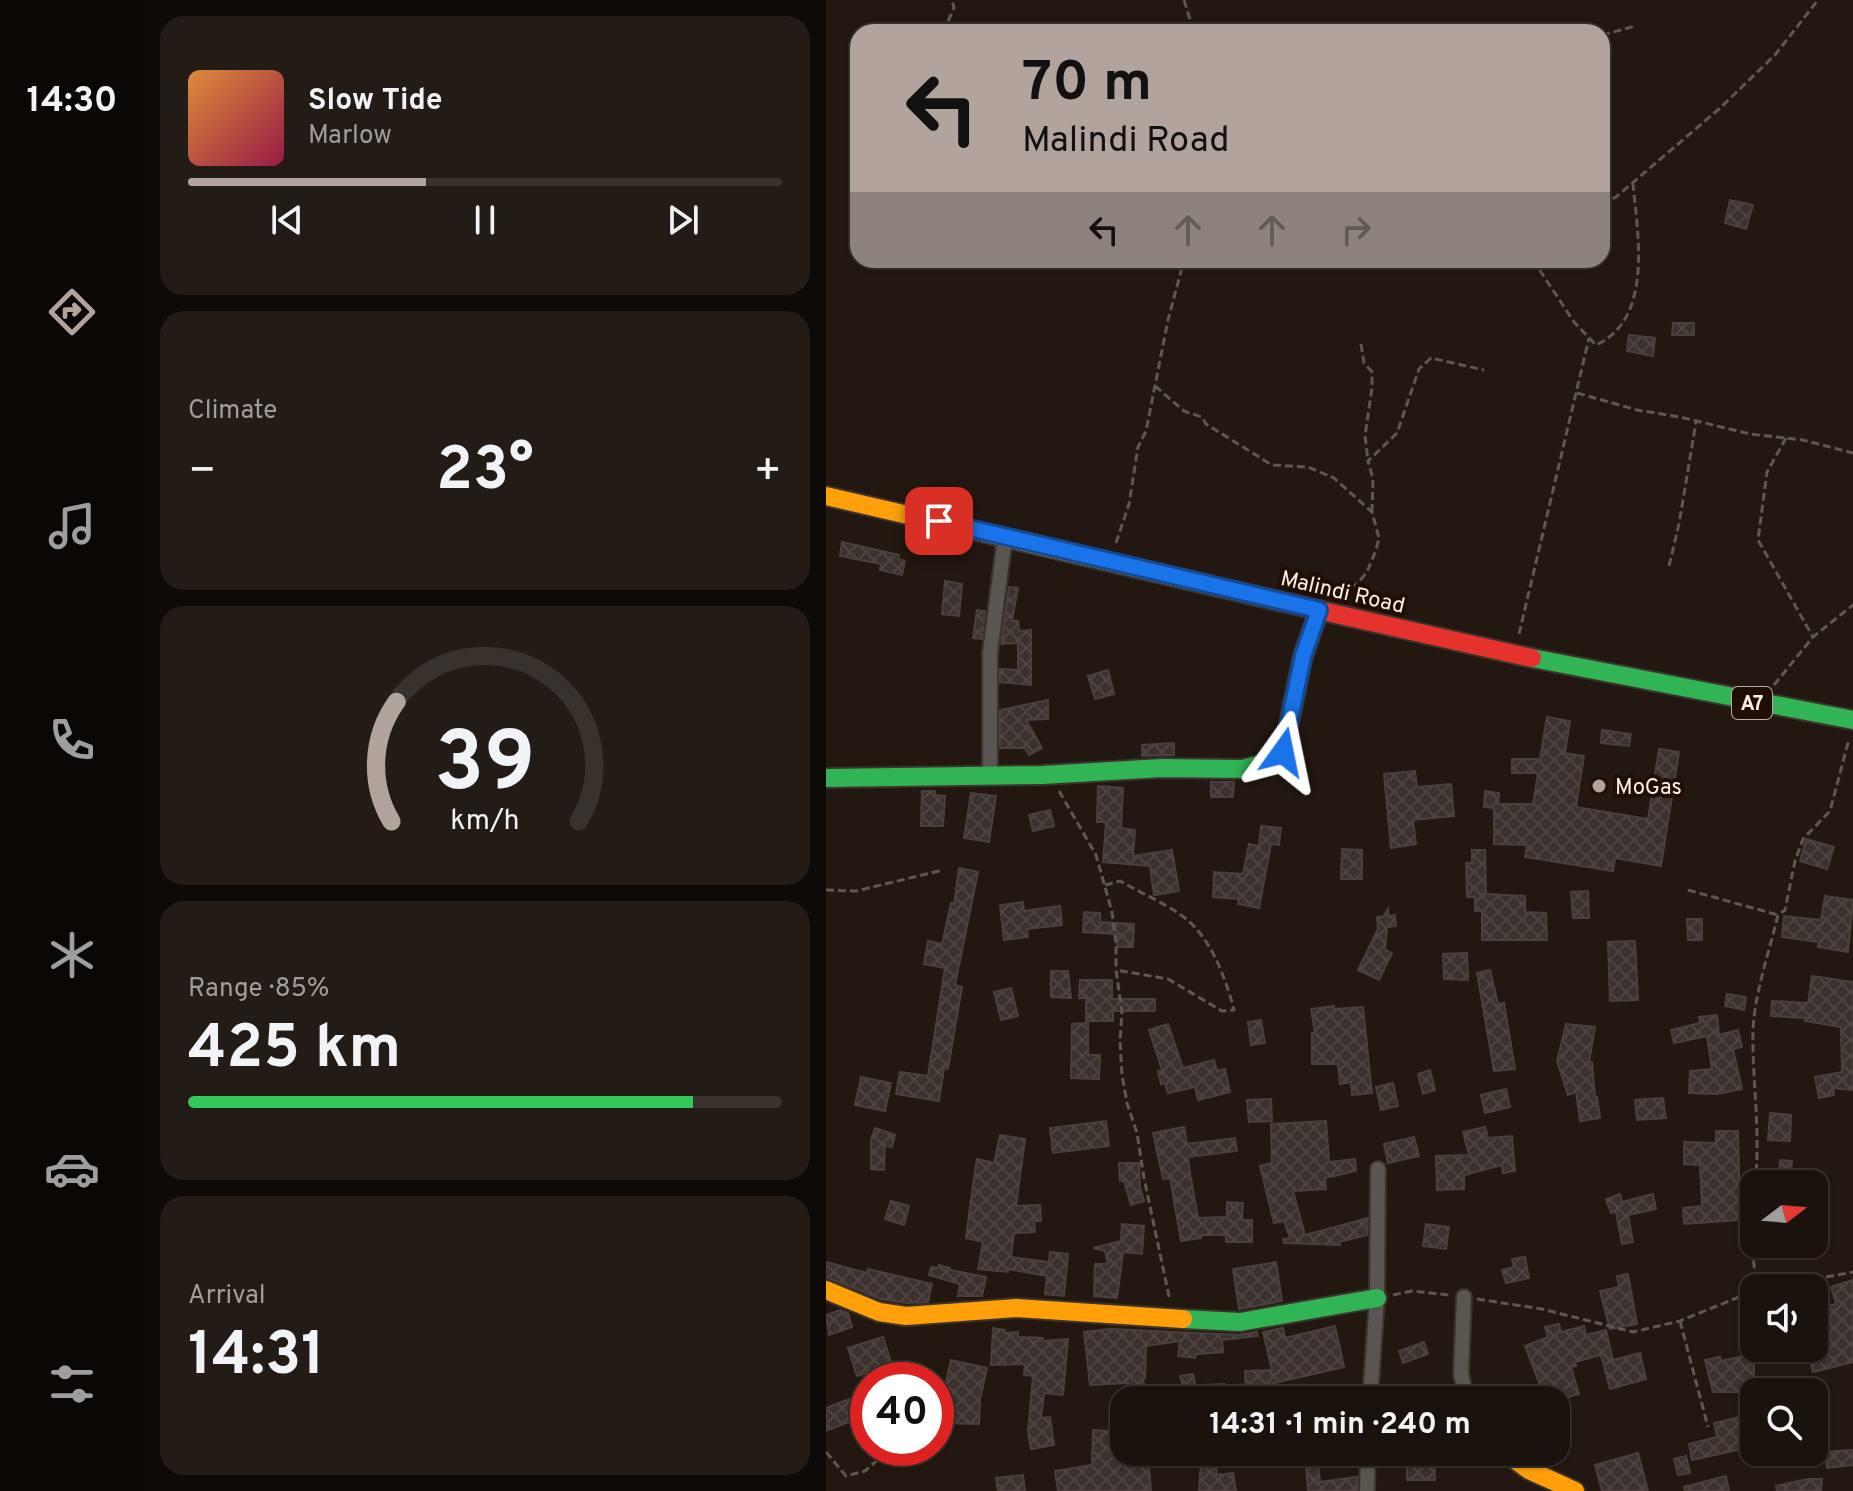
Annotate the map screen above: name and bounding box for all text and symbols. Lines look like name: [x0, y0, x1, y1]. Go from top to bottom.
text: 70 m: [1022, 50, 1152, 120]
icon: left: [890, 56, 994, 160]
text: 14:30: [26, 79, 118, 125]
text: Slow Tide: [308, 83, 442, 120]
text: Malindi Road: [1022, 119, 1229, 165]
text: Marlow: [308, 120, 392, 153]
icon: previous: [265, 198, 309, 242]
icon: pause: [463, 198, 507, 242]
icon: next: [661, 198, 705, 242]
icon: left: [1082, 208, 1126, 252]
icon: ahead: [1166, 208, 1210, 252]
icon: ahead: [1250, 208, 1294, 252]
icon: right: [1334, 208, 1378, 252]
icon: directions: [44, 284, 100, 340]
text: Climate: [188, 395, 277, 428]
text: 23°: [436, 435, 534, 511]
text: −: [188, 445, 216, 501]
text: +: [754, 445, 782, 501]
pin: [905, 487, 973, 555]
icon: music: [44, 498, 100, 554]
icon: arrive: [917, 499, 961, 543]
street label: Malindi Road: [1278, 566, 1407, 621]
road number: A7: [1732, 687, 1772, 719]
position arrow: [1241, 710, 1325, 794]
icon: phone: [44, 712, 100, 768]
text: 39: [435, 714, 535, 819]
place label: MoGas: [1615, 775, 1682, 802]
marker: MoGas: [1590, 777, 1608, 795]
text: km/h: [450, 804, 520, 840]
icon: climate: [44, 927, 100, 983]
text: Range · 85%: [188, 973, 329, 1006]
text: 425 km: [188, 1013, 401, 1089]
icon: car: [44, 1141, 100, 1197]
north arrow: [1740, 1170, 1828, 1258]
map controls: [1740, 1170, 1828, 1466]
button: sound: [1740, 1274, 1828, 1362]
text: Arrival: [188, 1280, 266, 1313]
text: 14:31: [188, 1320, 325, 1396]
icon: filters: [44, 1356, 100, 1412]
speed limit sign: 40: [850, 1362, 954, 1466]
button: search: [1740, 1378, 1828, 1466]
text: 14:31 · 1 min · 240 m: [1209, 1407, 1471, 1444]

